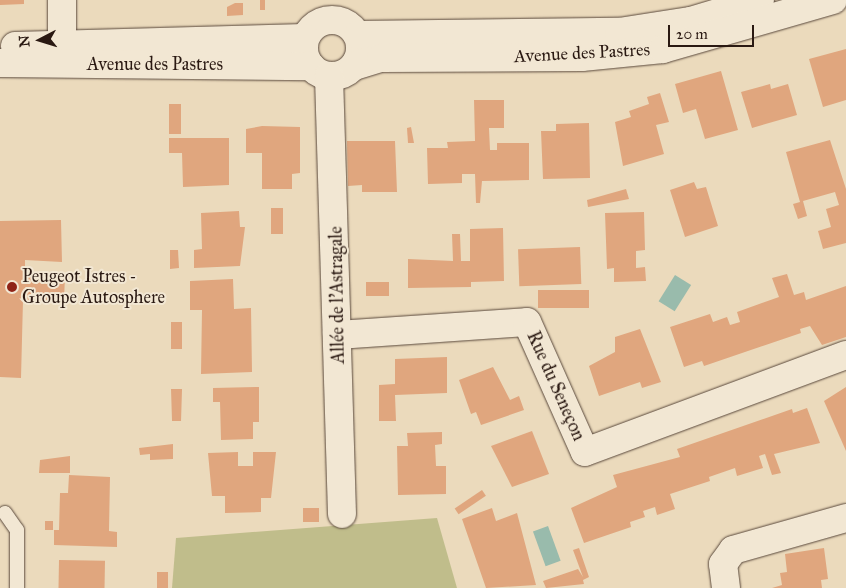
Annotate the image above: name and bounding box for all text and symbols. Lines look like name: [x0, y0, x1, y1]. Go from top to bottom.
north arrow: [15, 15, 65, 65]
scale bar: [671, 15, 757, 47]
text: 20 m: [676, 25, 708, 43]
text: N: [16, 35, 34, 48]
street label: Avenue des Pastres: [513, 39, 651, 67]
street label: Avenue des Pastres: [87, 53, 223, 75]
street label: Allée de l'Astragale: [325, 226, 349, 364]
place label: Peugeot Istres - Groupe Autosphere: [22, 266, 165, 308]
marker: Peugeot Istres - Groupe Autosphere: [6, 281, 18, 293]
street label: Rue du Seneçon: [522, 328, 590, 444]

